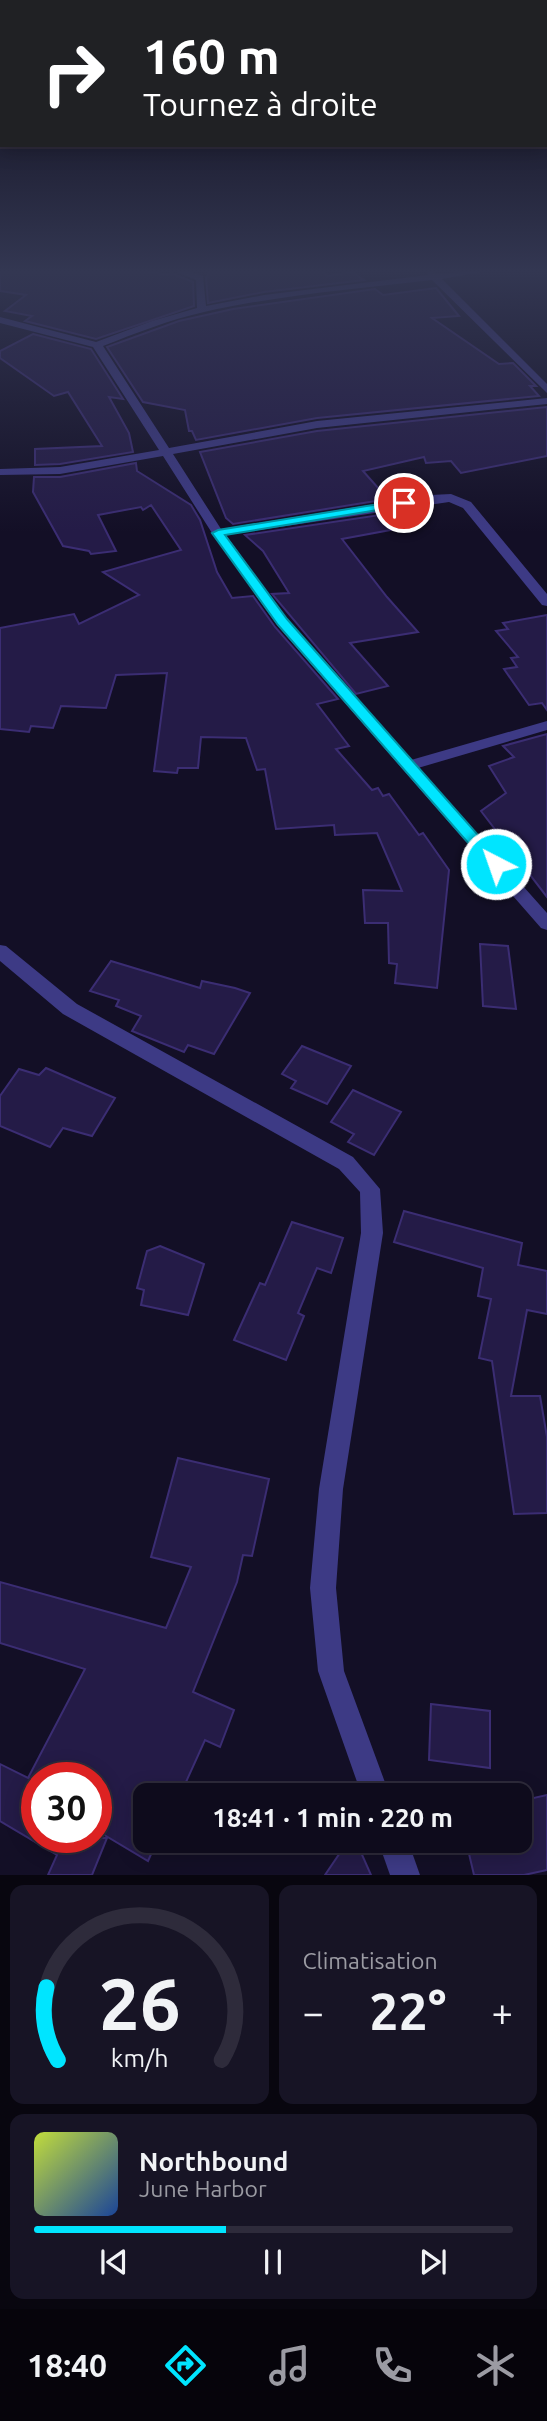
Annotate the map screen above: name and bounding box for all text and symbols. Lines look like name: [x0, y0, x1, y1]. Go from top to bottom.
icon: right: [28, 28, 119, 119]
text: 160 m: [143, 28, 280, 83]
text: Tournez à droite: [143, 86, 378, 122]
pin: [374, 473, 434, 533]
icon: arrive: [385, 484, 423, 522]
position arrow: [459, 827, 533, 901]
speed limit sign: 30: [21, 1762, 112, 1853]
text: 18:41 · 1 min · 220 m: [212, 1803, 453, 1832]
text: Climatisation: [303, 1948, 438, 1973]
text: 26: [98, 1963, 180, 2045]
text: 22°: [369, 1982, 446, 2040]
text: −: [303, 1991, 324, 2033]
text: +: [492, 1991, 513, 2033]
text: km/h: [110, 2044, 168, 2072]
text: Northbound: [139, 2147, 288, 2176]
text: June Harbor: [139, 2176, 267, 2201]
icon: previous: [95, 2243, 133, 2281]
icon: pause: [254, 2243, 292, 2281]
icon: next: [414, 2243, 452, 2281]
icon: directions: [161, 2341, 210, 2390]
icon: music: [265, 2341, 314, 2390]
icon: phone: [368, 2341, 417, 2390]
icon: climate: [471, 2341, 520, 2390]
text: 18:40: [27, 2347, 107, 2383]

